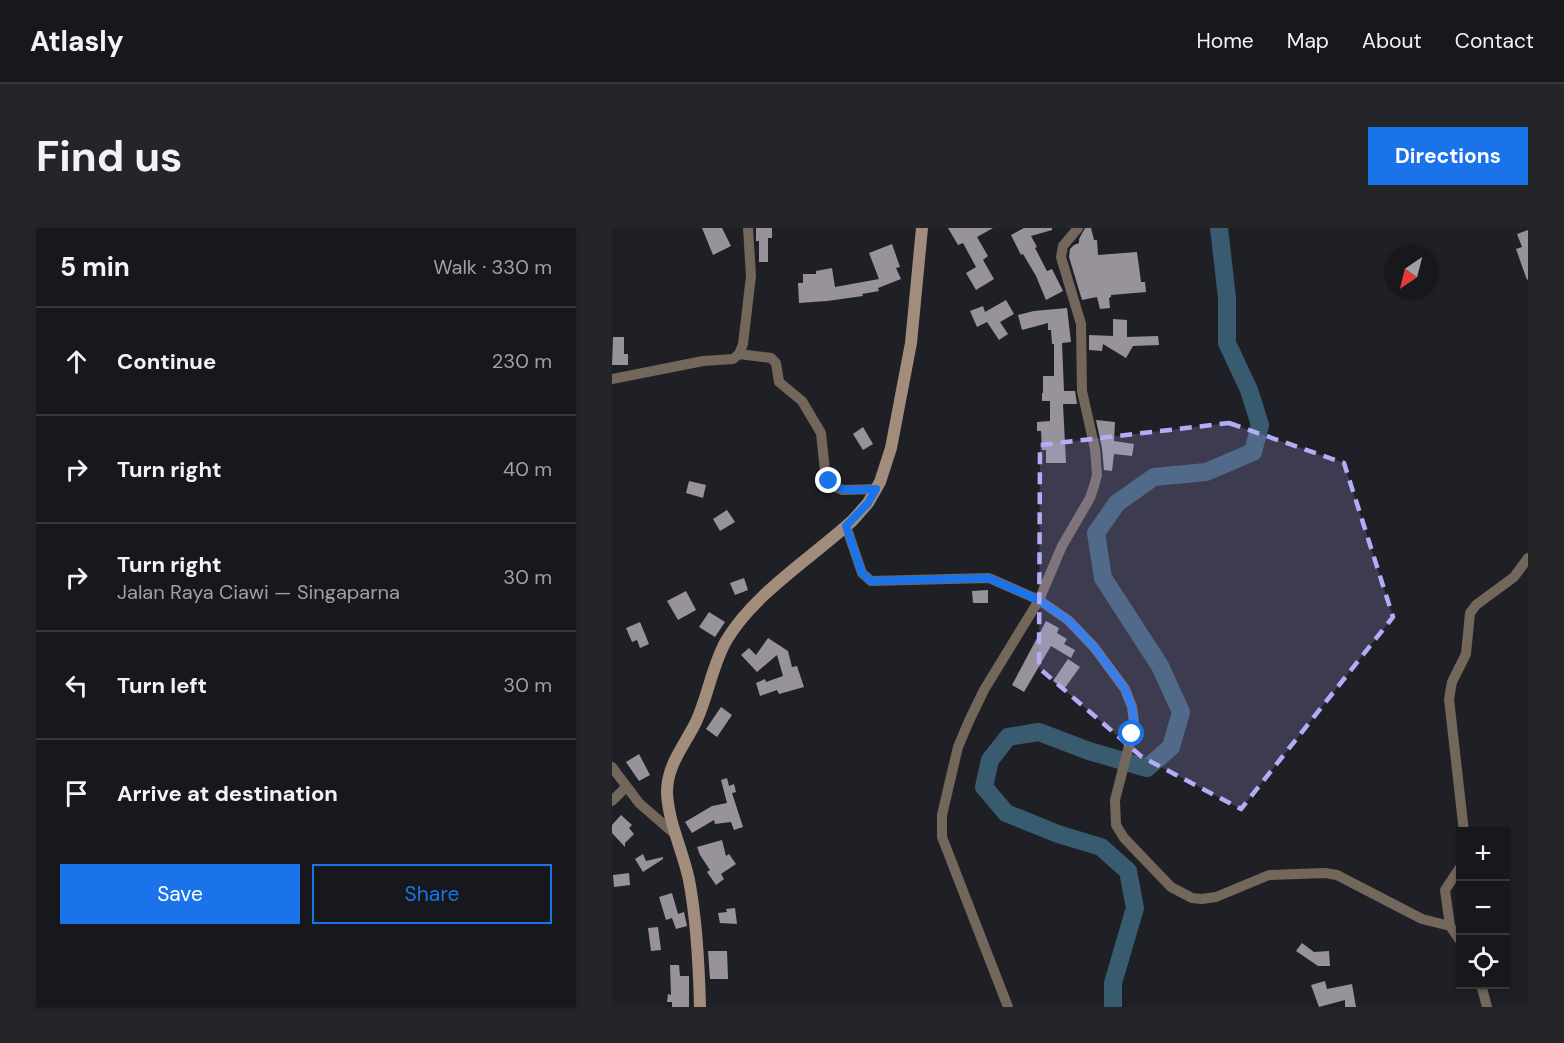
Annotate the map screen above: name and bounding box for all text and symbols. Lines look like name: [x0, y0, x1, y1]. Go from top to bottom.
text: Atlasly: [30, 23, 124, 60]
text: Home: [1196, 27, 1254, 55]
text: Map: [1287, 27, 1329, 55]
text: About: [1362, 27, 1422, 55]
text: Contact: [1455, 27, 1534, 55]
button: Directions: [1368, 127, 1528, 185]
text: Find us: [36, 129, 182, 184]
north arrow: [1384, 246, 1438, 300]
text: 5 min: [60, 250, 130, 284]
text: Walk · 330 m: [433, 254, 552, 280]
icon: ahead: [60, 345, 93, 378]
text: Continue: [117, 347, 216, 376]
text: 230 m: [492, 348, 552, 374]
icon: right: [60, 453, 93, 486]
text: Turn right: [117, 455, 222, 484]
text: 40 m: [503, 456, 552, 482]
route end: [815, 467, 841, 493]
text: Turn right: [117, 550, 222, 579]
icon: right: [60, 561, 93, 594]
text: 30 m: [503, 564, 552, 590]
text: Jalan Raya Ciawi — Singaparna: [117, 579, 400, 605]
icon: left: [60, 669, 93, 702]
text: Turn left: [117, 671, 207, 700]
text: 30 m: [503, 672, 552, 698]
route start: [1118, 720, 1144, 746]
icon: arrive: [60, 777, 93, 810]
text: Arrive at destination: [117, 779, 338, 808]
map controls: [1456, 827, 1510, 989]
button: +: [1456, 827, 1510, 881]
button: Save: [60, 864, 300, 924]
button: Share: [312, 864, 552, 924]
button: −: [1456, 881, 1510, 935]
button: locate: [1456, 935, 1510, 989]

